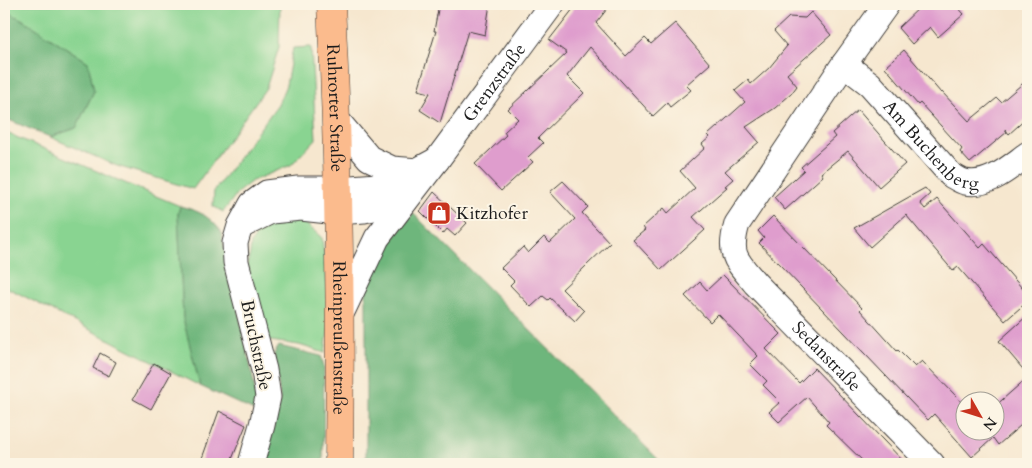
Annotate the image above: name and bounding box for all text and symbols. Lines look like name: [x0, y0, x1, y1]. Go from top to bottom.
street label: Grenzstraße: [457, 38, 532, 127]
street label: Ruhrorter Straße: [320, 43, 350, 172]
street label: Am Buchenberg: [877, 94, 980, 195]
shop icon: Kitzhofer: [426, 200, 452, 226]
place label: Kitzhofer: [456, 201, 528, 226]
street label: Rheinpreußenstraße: [327, 261, 352, 415]
street label: Bruchstraße: [234, 298, 278, 392]
street label: Sedanstraße: [786, 315, 867, 397]
north arrow: [954, 390, 1004, 440]
text: N: [979, 413, 1001, 435]

